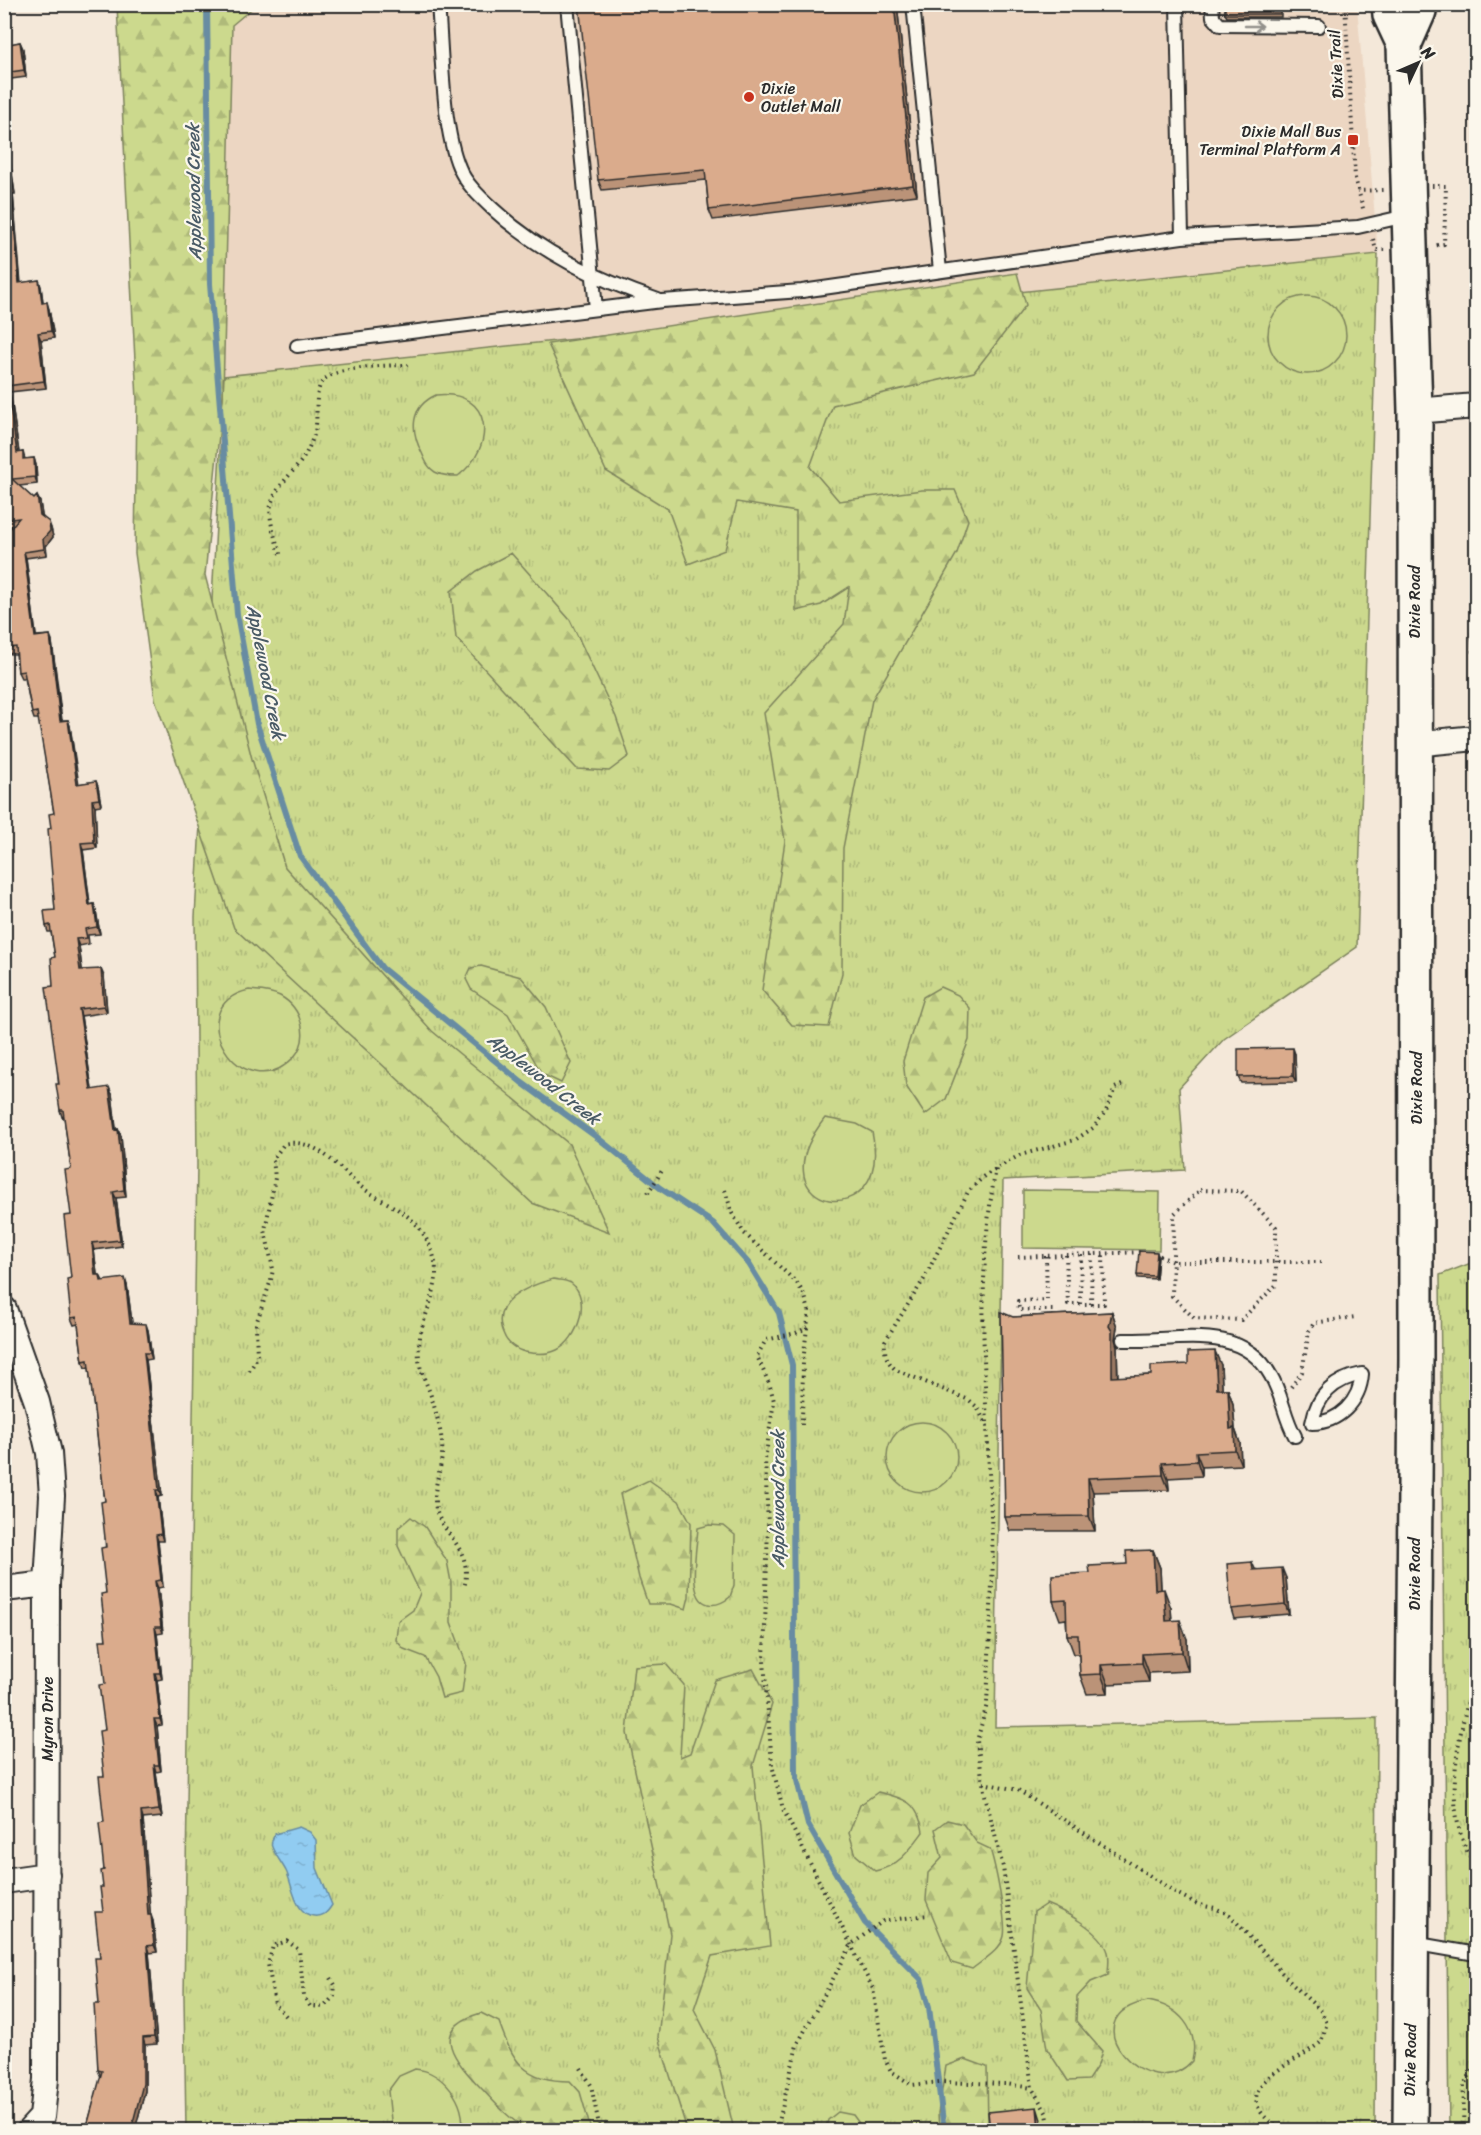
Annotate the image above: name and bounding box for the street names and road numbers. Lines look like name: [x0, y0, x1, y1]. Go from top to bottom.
street label: Dixie Trail: [1320, 28, 1352, 99]
street label: Dixie Road: [1400, 564, 1429, 638]
street label: Dixie Road: [1402, 1050, 1431, 1124]
street label: Dixie Road: [1400, 1536, 1429, 1610]
street label: Myron Drive: [33, 1676, 62, 1761]
street label: Dixie Road: [1395, 2022, 1425, 2097]

